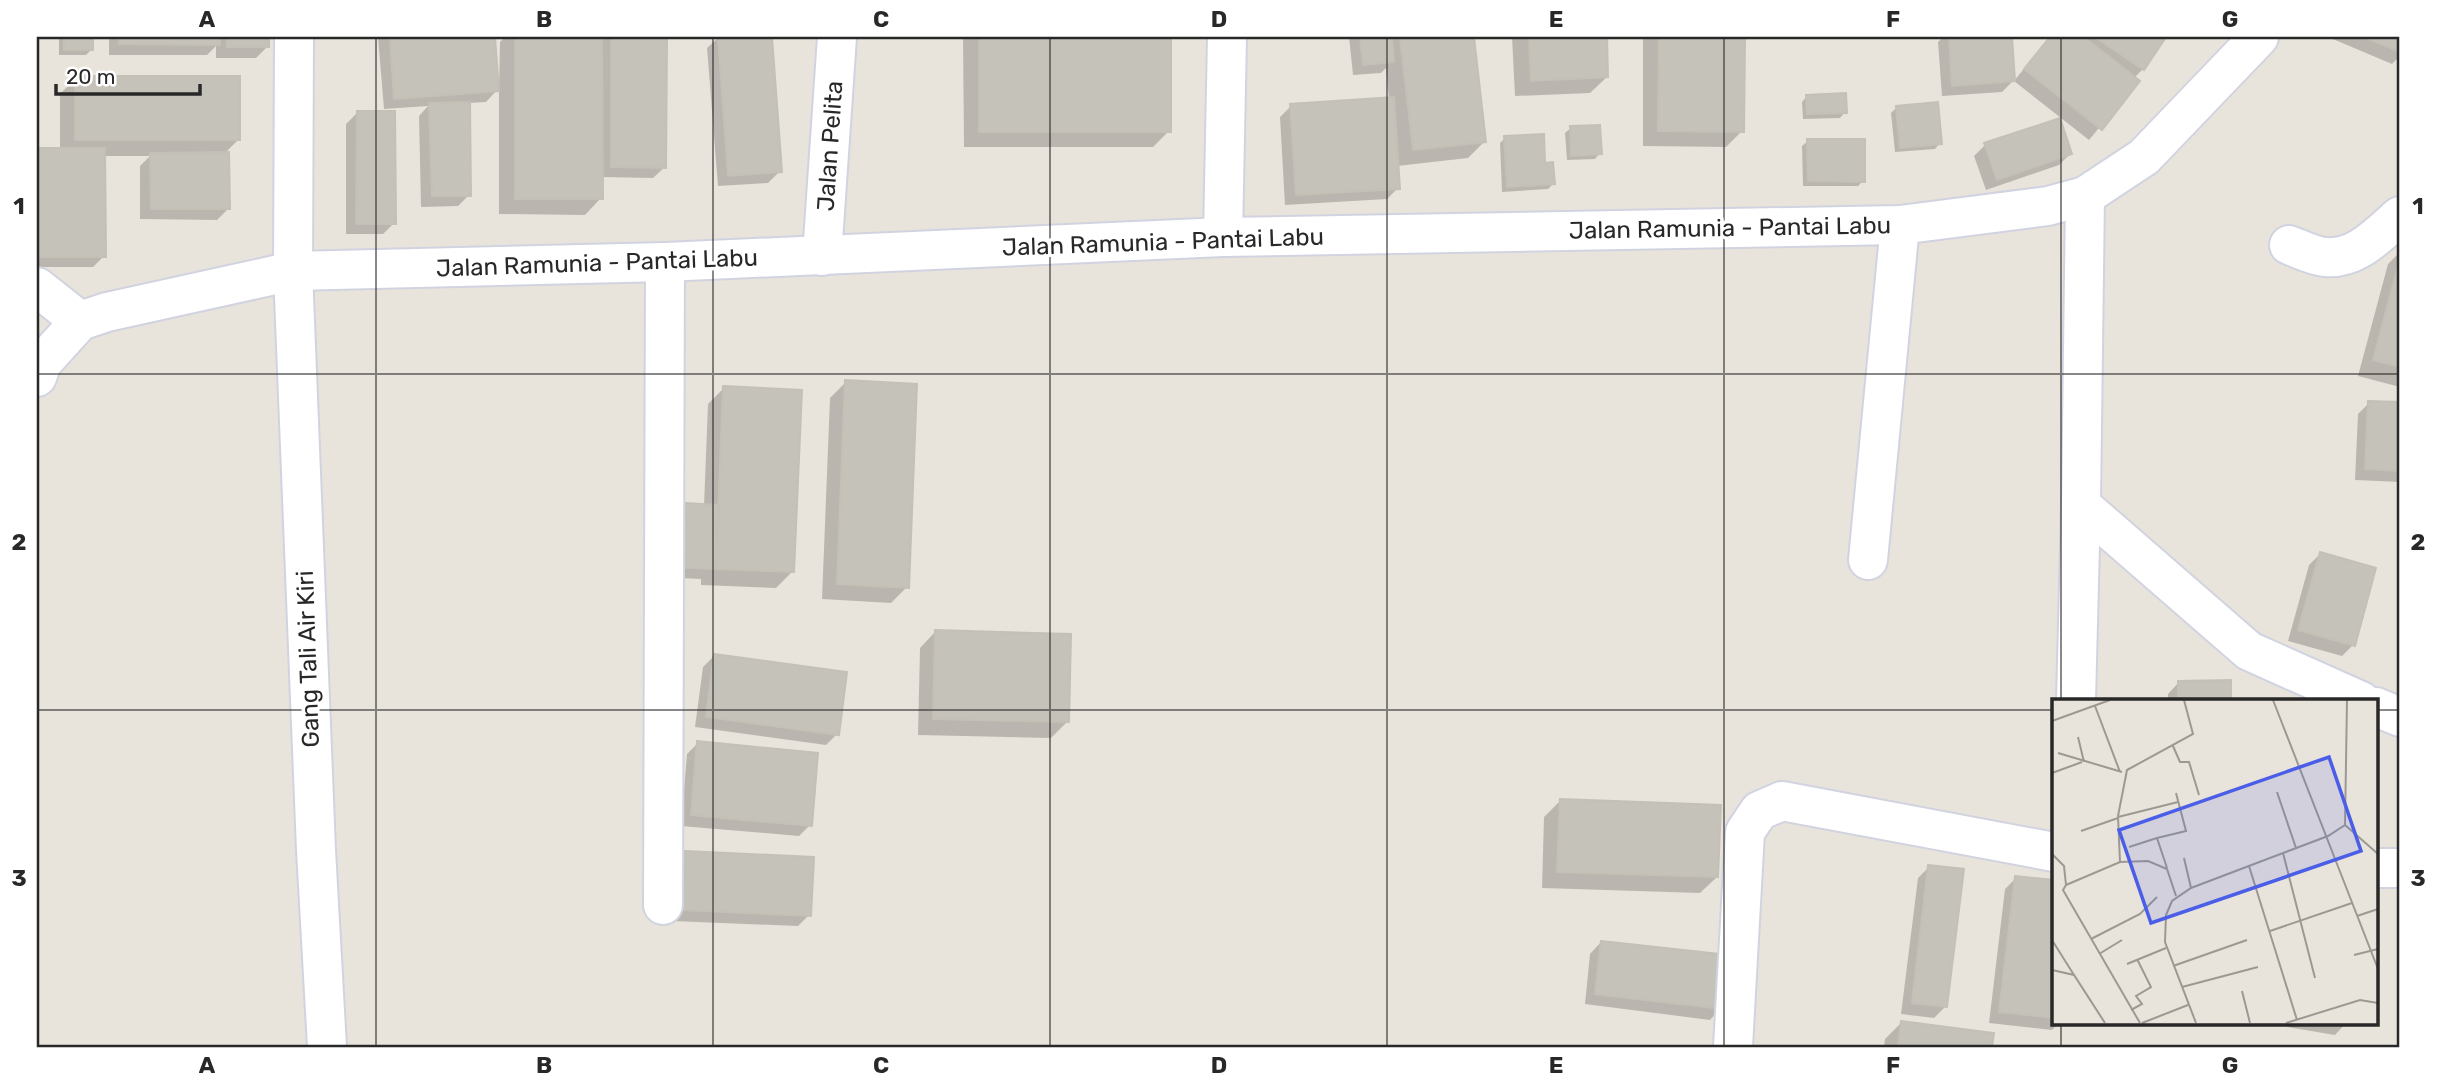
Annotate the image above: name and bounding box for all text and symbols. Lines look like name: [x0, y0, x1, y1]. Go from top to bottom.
text: A: [199, 5, 216, 33]
text: B: [536, 5, 552, 33]
text: C: [873, 5, 889, 33]
text: D: [1211, 5, 1227, 33]
text: E: [1549, 5, 1563, 33]
text: F: [1886, 5, 1900, 33]
text: G: [2222, 5, 2238, 33]
scale bar: [56, 52, 200, 96]
text: 20 m: [66, 64, 115, 89]
street label: Jalan Pelita: [811, 80, 849, 212]
text: 1: [13, 192, 25, 220]
text: 1: [2412, 192, 2424, 220]
street label: Jalan Ramunia - Pantai Labu: [1569, 211, 1891, 245]
street label: Jalan Ramunia - Pantai Labu: [1002, 222, 1324, 262]
street label: Jalan Ramunia - Pantai Labu: [436, 243, 758, 283]
text: 2: [12, 528, 26, 556]
text: 2: [2411, 528, 2425, 556]
street label: Gang Tali Air Kiri: [291, 570, 325, 748]
inset map: [2052, 699, 2378, 1024]
text: 3: [11, 864, 27, 892]
text: 3: [2410, 864, 2426, 892]
text: A: [199, 1051, 216, 1079]
text: B: [536, 1051, 552, 1079]
text: C: [873, 1051, 889, 1079]
text: D: [1211, 1051, 1227, 1079]
text: E: [1549, 1051, 1563, 1079]
text: F: [1886, 1051, 1900, 1079]
text: G: [2222, 1051, 2238, 1079]

